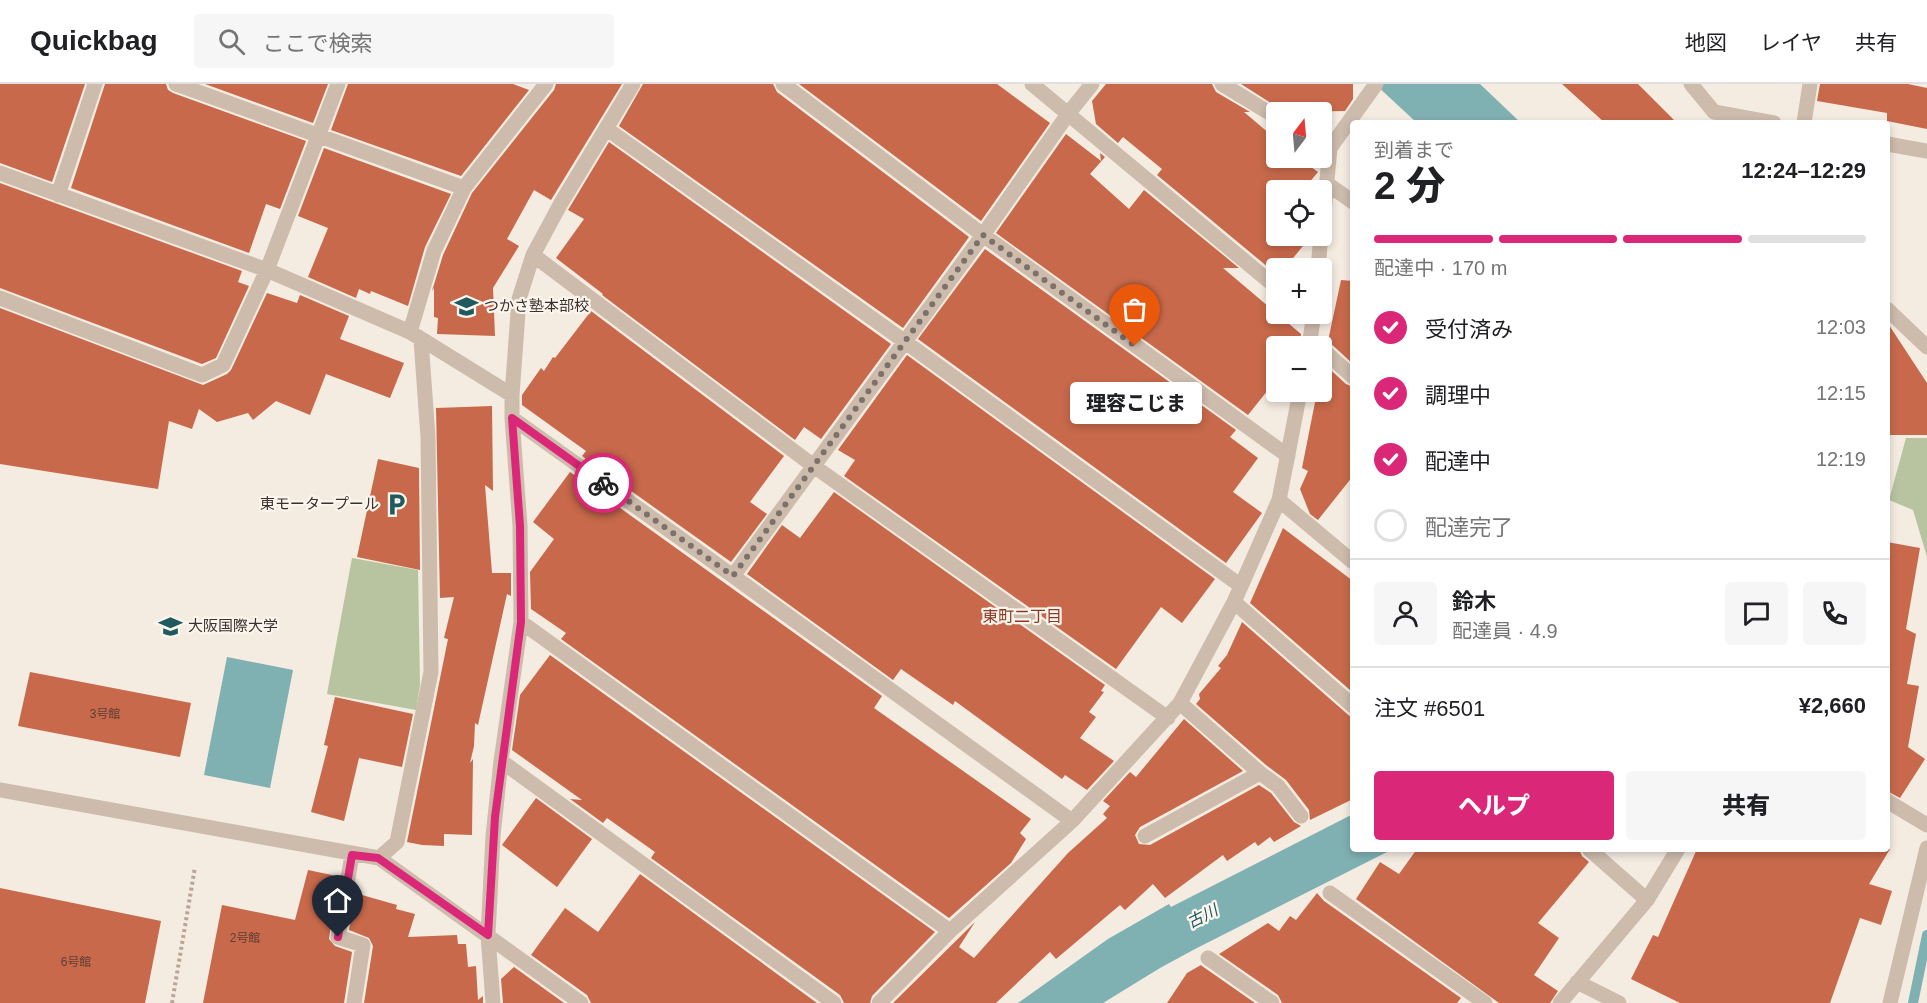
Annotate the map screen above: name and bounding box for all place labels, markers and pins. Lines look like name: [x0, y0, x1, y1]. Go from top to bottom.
pin: [1109, 284, 1160, 346]
school or university icon: つかさ塾本部校: [453, 293, 479, 319]
place label: つかさ塾本部校: [484, 297, 589, 314]
callout: 理容こじま: [1069, 382, 1201, 424]
parking icon: 東モータープール: [384, 491, 410, 517]
place label: 東モータープール: [260, 495, 379, 512]
school or university icon: 大阪国際大学: [157, 613, 183, 639]
place label: 大阪国際大学: [188, 617, 278, 634]
pin: [312, 875, 363, 937]

